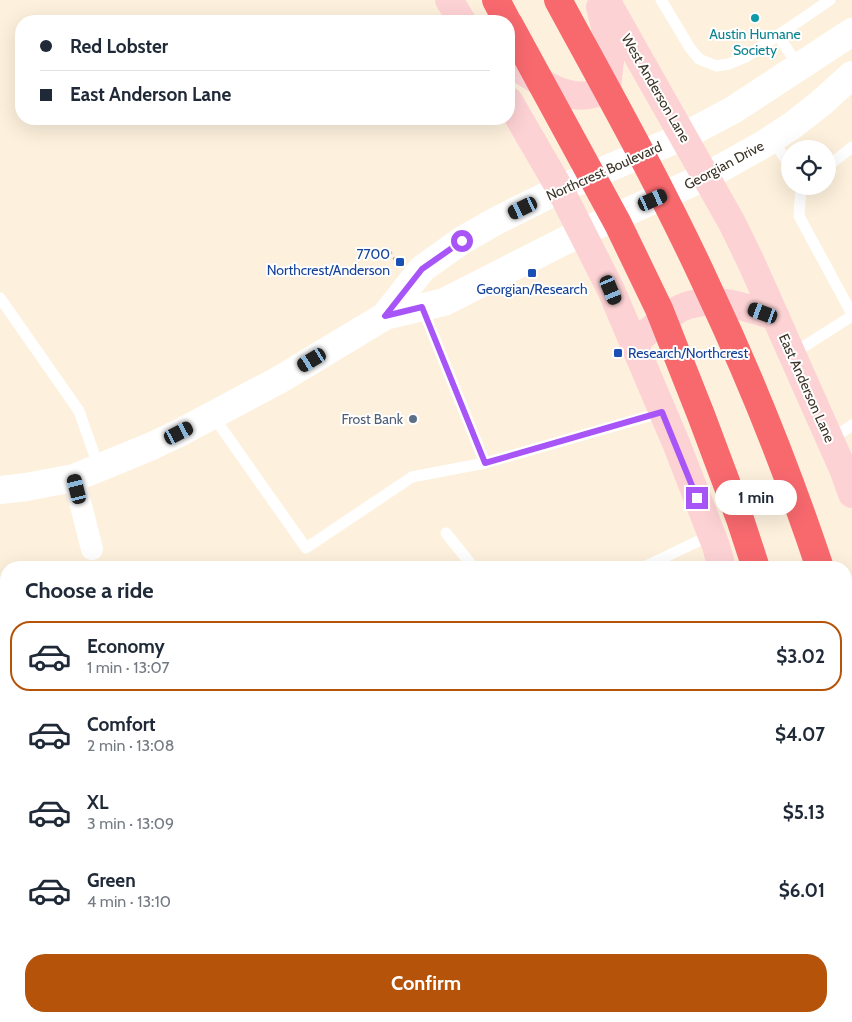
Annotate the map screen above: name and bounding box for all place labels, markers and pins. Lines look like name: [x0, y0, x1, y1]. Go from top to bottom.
marker: Austin Humane Society: [749, 12, 761, 24]
place label: Austin Humane Society: [709, 25, 801, 59]
place label: 7700 Northcrest/Anderson: [267, 245, 390, 279]
marker: 7700 Northcrest/Anderson: [394, 256, 406, 268]
marker: Georgian/Research: [526, 267, 538, 279]
place label: Georgian/Research: [476, 280, 588, 298]
place label: Research/Northcrest: [628, 344, 748, 362]
marker: Research/Northcrest: [612, 347, 624, 359]
place label: Frost Bank: [342, 410, 404, 428]
marker: Frost Bank: [407, 413, 419, 425]

